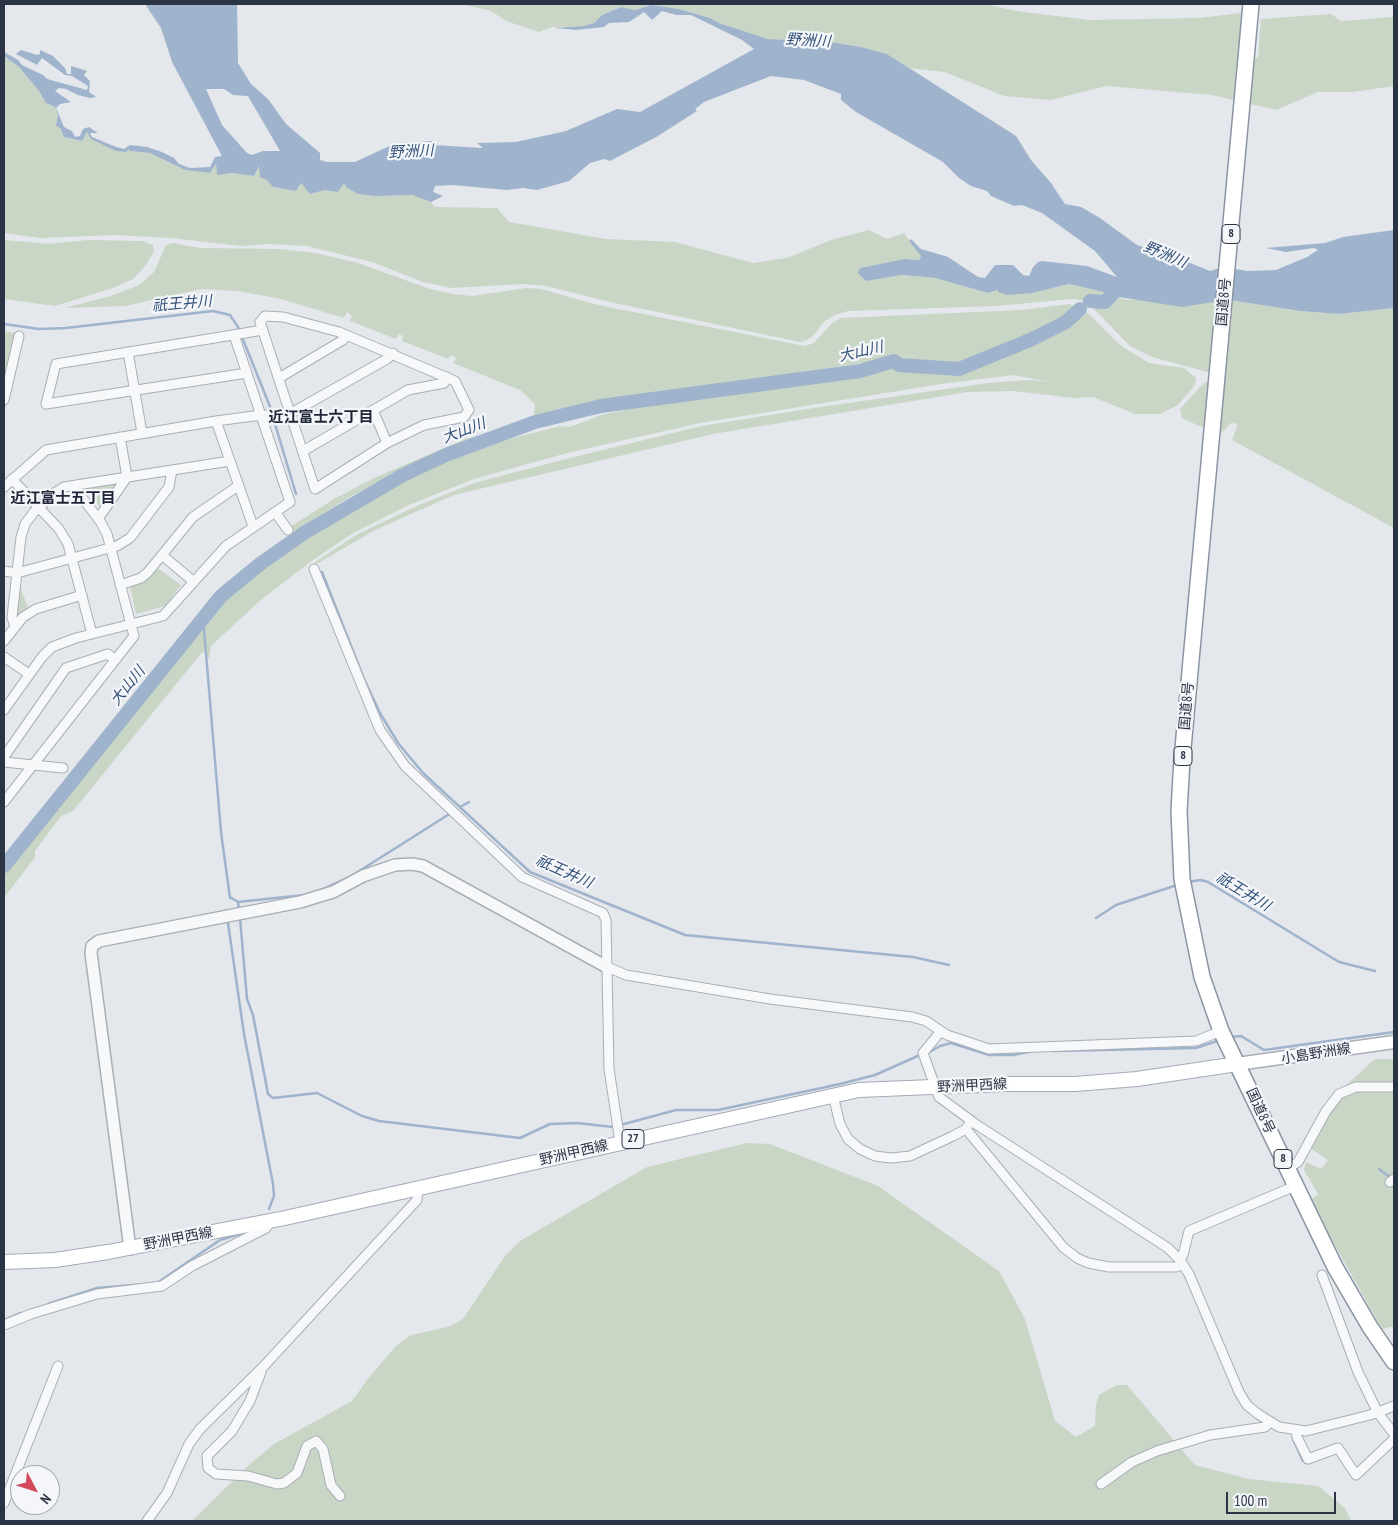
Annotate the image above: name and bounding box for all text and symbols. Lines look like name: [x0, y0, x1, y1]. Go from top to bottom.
water label: 野洲川: [785, 31, 831, 51]
water label: 野洲川: [388, 142, 434, 162]
road number: 8: [1222, 224, 1240, 243]
water label: 野洲川: [1141, 238, 1189, 272]
street label: 国道8号: [1214, 277, 1234, 327]
water label: 祇王井川: [151, 292, 213, 316]
water label: 大山川: [837, 338, 885, 366]
district label: 近江富士六丁目: [269, 409, 373, 427]
water label: 大山川: [440, 415, 488, 447]
district label: 近江富士五丁目: [11, 490, 115, 508]
water label: 大山川: [107, 663, 149, 709]
street label: 国道8号: [1177, 681, 1197, 731]
road number: 8: [1174, 746, 1192, 766]
water label: 祇王井川: [533, 852, 595, 892]
water label: 祇王井川: [1213, 869, 1273, 915]
street label: 小島野洲線: [1280, 1040, 1352, 1068]
street label: 野洲甲西線: [937, 1076, 1007, 1096]
street label: 国道8号: [1242, 1086, 1278, 1136]
road number: 27: [622, 1130, 644, 1148]
street label: 野洲甲西線: [538, 1137, 610, 1169]
road number: 8: [1274, 1150, 1292, 1168]
street label: 野洲甲西線: [142, 1224, 214, 1254]
north arrow: [10, 1465, 60, 1515]
scale bar: [1228, 1482, 1338, 1514]
text: N: [36, 1490, 55, 1508]
text: 100 m: [1234, 1491, 1267, 1510]

